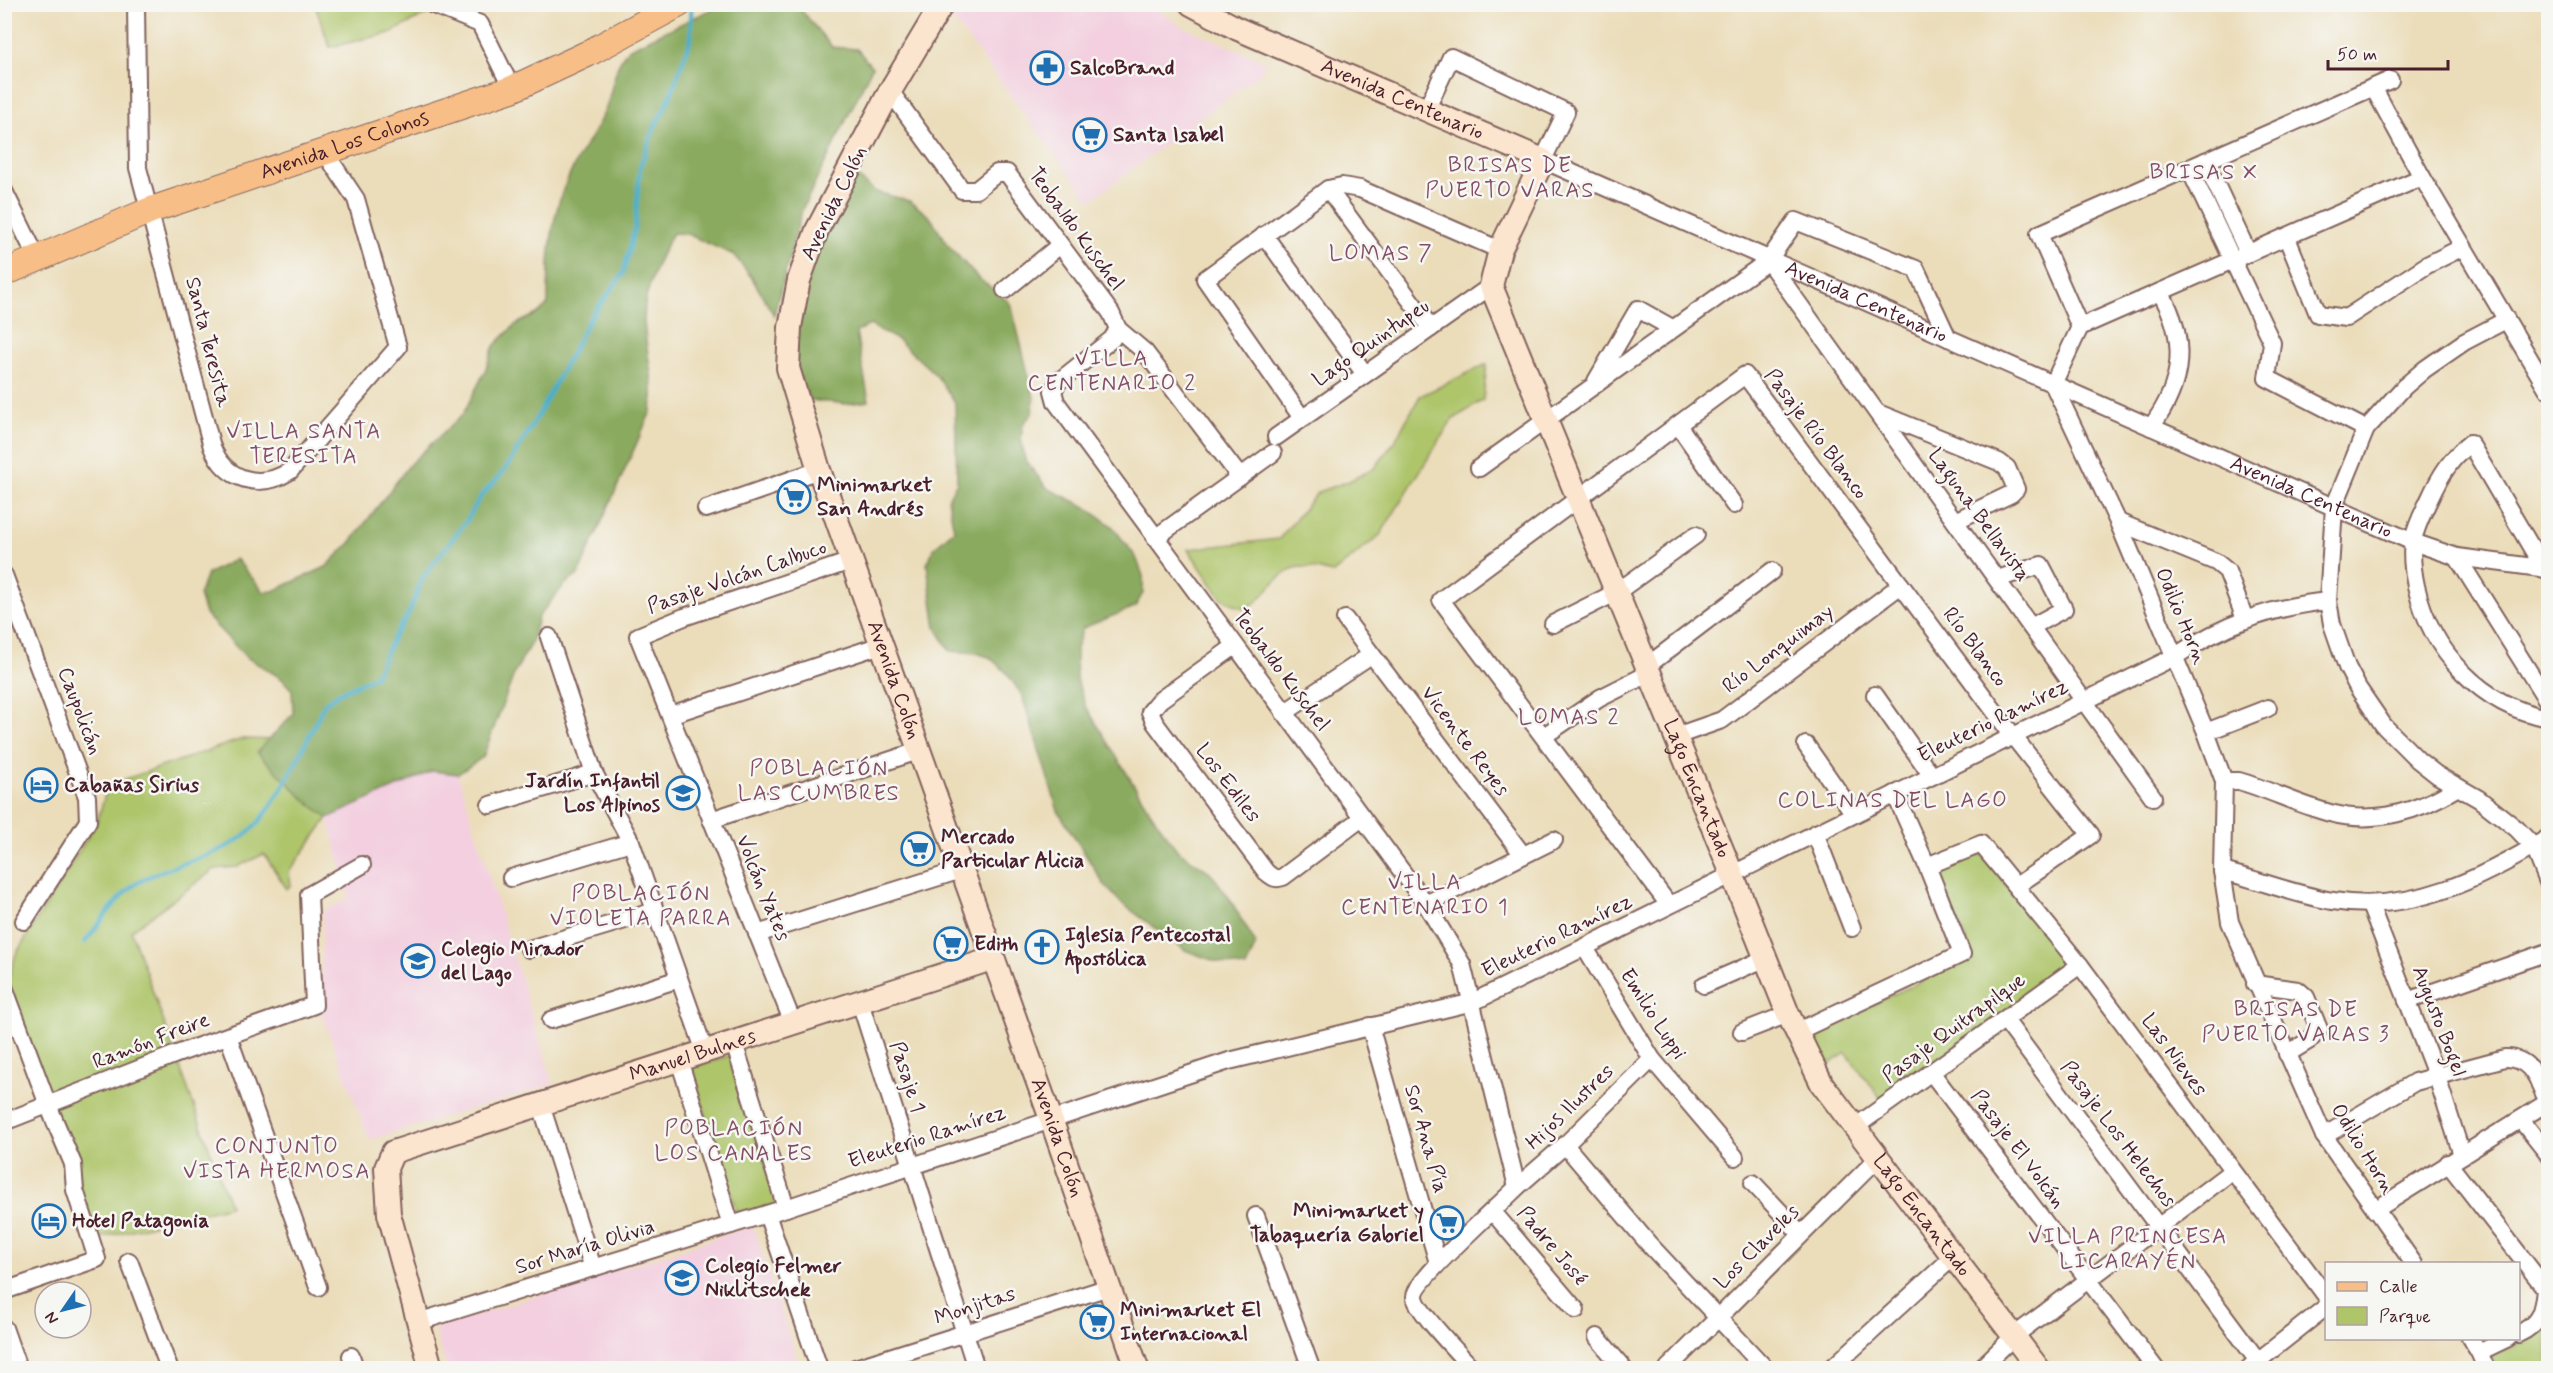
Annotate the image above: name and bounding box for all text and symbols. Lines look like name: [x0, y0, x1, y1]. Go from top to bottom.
scale bar: [2328, 33, 2448, 71]
text: 50 m: [2337, 43, 2377, 67]
pharmacy icon: SalcoBrand: [1029, 50, 1065, 86]
street label: Avenida Centenario: [1316, 52, 1488, 147]
place label: SalcoBrand: [1070, 54, 1174, 82]
street label: Avenida Los Colonos: [256, 104, 433, 186]
supermarket icon: Santa Isabel: [1072, 117, 1108, 153]
place label: Santa Isabel: [1113, 121, 1224, 149]
street label: Avenida Colón: [794, 141, 874, 265]
district label: BRISAS DE PUERTO VARAS: [1425, 152, 1595, 205]
district label: BRISAS X: [2150, 159, 2258, 187]
street label: Teobaldo Kuschel: [1022, 162, 1130, 296]
district label: LOMAS 7: [1329, 240, 1433, 268]
street label: Avenida Centenario: [1781, 254, 1952, 350]
street label: Santa Teresita: [178, 274, 238, 410]
street label: Lago Quintupeu: [1307, 292, 1436, 395]
district label: VILLA CENTENARIO 2: [1028, 345, 1196, 398]
street label: Pasaje Río Blanco: [1758, 363, 1874, 505]
district label: VILLA SANTA TERESITA: [226, 418, 382, 471]
street label: Laguna Bellavista: [1920, 443, 2037, 588]
street label: Avenida Centenario: [2226, 449, 2397, 545]
place label: Minimarket San Andrés: [817, 471, 932, 523]
supermarket icon: Minimarket San Andrés: [776, 479, 812, 515]
street label: Pasaje Volcán Calbuco: [643, 533, 831, 621]
street label: Odilio Horn: [2148, 563, 2214, 669]
street label: Río Lonquimay: [1717, 598, 1839, 700]
street label: Río Blanco: [1936, 601, 2014, 693]
street label: Teobaldo Kuschel: [1226, 603, 1336, 737]
street label: Avenida Colón: [860, 617, 928, 743]
street label: Caupolicán: [50, 663, 110, 759]
street label: Eleuterio Ramírez: [1913, 672, 2073, 770]
street label: Vicente Reyes: [1414, 680, 1516, 802]
district label: LOMAS 2: [1518, 704, 1620, 732]
street label: Lago Encantado: [1656, 715, 1738, 862]
street label: Los Ediles: [1189, 738, 1267, 828]
district label: POBLACIÓN LAS CUMBRES: [738, 755, 900, 808]
hotel icon: Cabañas Sirius: [23, 767, 59, 803]
place label: Jardín Infantil Los Alpinos: [525, 767, 661, 819]
place label: Cabañas Sirius: [64, 771, 200, 799]
school or university icon: Jardín Infantil Los Alpinos: [665, 775, 701, 811]
district label: COLINAS DEL LAGO: [1778, 787, 2008, 815]
place label: Mercado Particular Alicia: [941, 823, 1084, 875]
street label: Volcán Yates: [729, 831, 797, 945]
supermarket icon: Mercado Particular Alicia: [900, 831, 936, 867]
district label: VILLA CENTENARIO 1: [1341, 869, 1509, 922]
district label: POBLACIÓN VIOLETA PARRA: [550, 880, 732, 933]
street label: Eleuterio Ramírez: [1477, 887, 1637, 985]
place label: Iglesia Pentecostal Apostólica: [1065, 921, 1231, 974]
supermarket icon: Edith: [933, 926, 969, 962]
church icon: Iglesia Pentecostal Apostólica: [1024, 929, 1060, 965]
place label: Edith: [974, 930, 1019, 958]
place label: Colegio Mirador del Lago: [441, 935, 584, 987]
school or university icon: Colegio Mirador del Lago: [400, 943, 436, 979]
street label: Augusto Bogel: [2403, 962, 2473, 1081]
street label: Emilio Luppi: [1613, 963, 1693, 1065]
street label: Pasaje Quitrapilque: [1876, 966, 2032, 1090]
district label: BRISAS DE PUERTO VARAS 3: [2202, 996, 2390, 1049]
street label: Ramón Freire: [89, 1006, 213, 1076]
street label: Las Nieves: [2134, 1008, 2214, 1102]
street label: Manuel Bulnes: [626, 1022, 759, 1089]
street label: Pasaje 1: [882, 1038, 932, 1116]
street label: Pasaje Los Helechos: [2054, 1055, 2182, 1213]
street label: Hijos Ilustres: [1520, 1058, 1620, 1156]
street label: Avenida Colón: [1024, 1074, 1091, 1201]
street label: Sor Ana Pía: [1397, 1082, 1455, 1196]
street label: Pasaje El Volcán: [1964, 1084, 2072, 1214]
street label: Eleuterio Ramírez: [844, 1098, 1010, 1176]
street label: Odilio Horn: [2324, 1098, 2402, 1200]
district label: POBLACIÓN LOS CANALES: [655, 1115, 813, 1168]
district label: CONJUNTO VISTA HERMOSA: [183, 1133, 371, 1186]
street label: Lago Encantado: [1866, 1148, 1978, 1282]
place label: Minimarket y Tabaquería Gabriel: [1250, 1197, 1424, 1249]
street label: Los Claveles: [1708, 1198, 1806, 1296]
street label: Padre José: [1510, 1200, 1594, 1292]
hotel icon: Hotel Patagonia: [31, 1203, 67, 1239]
supermarket icon: Minimarket y Tabaquería Gabriel: [1429, 1205, 1465, 1241]
place label: Hotel Patagonia: [72, 1207, 210, 1237]
street label: Sor María Olivia: [512, 1213, 658, 1281]
district label: VILLA PRINCESA LICARAYÉN: [2028, 1223, 2228, 1276]
place label: Colegio Felmer Niklitschek: [705, 1252, 842, 1304]
school or university icon: Colegio Felmer Niklitschek: [664, 1260, 700, 1296]
legend: [2325, 1262, 2520, 1340]
text: Calle: [2379, 1275, 2418, 1299]
north arrow: [33, 1280, 93, 1340]
street label: Monjitas: [931, 1280, 1019, 1332]
place label: Minimarket El Internacional: [1120, 1296, 1261, 1348]
supermarket icon: Minimarket El Internacional: [1079, 1304, 1115, 1340]
text: Parque: [2379, 1305, 2431, 1329]
text: N: [40, 1307, 64, 1328]

